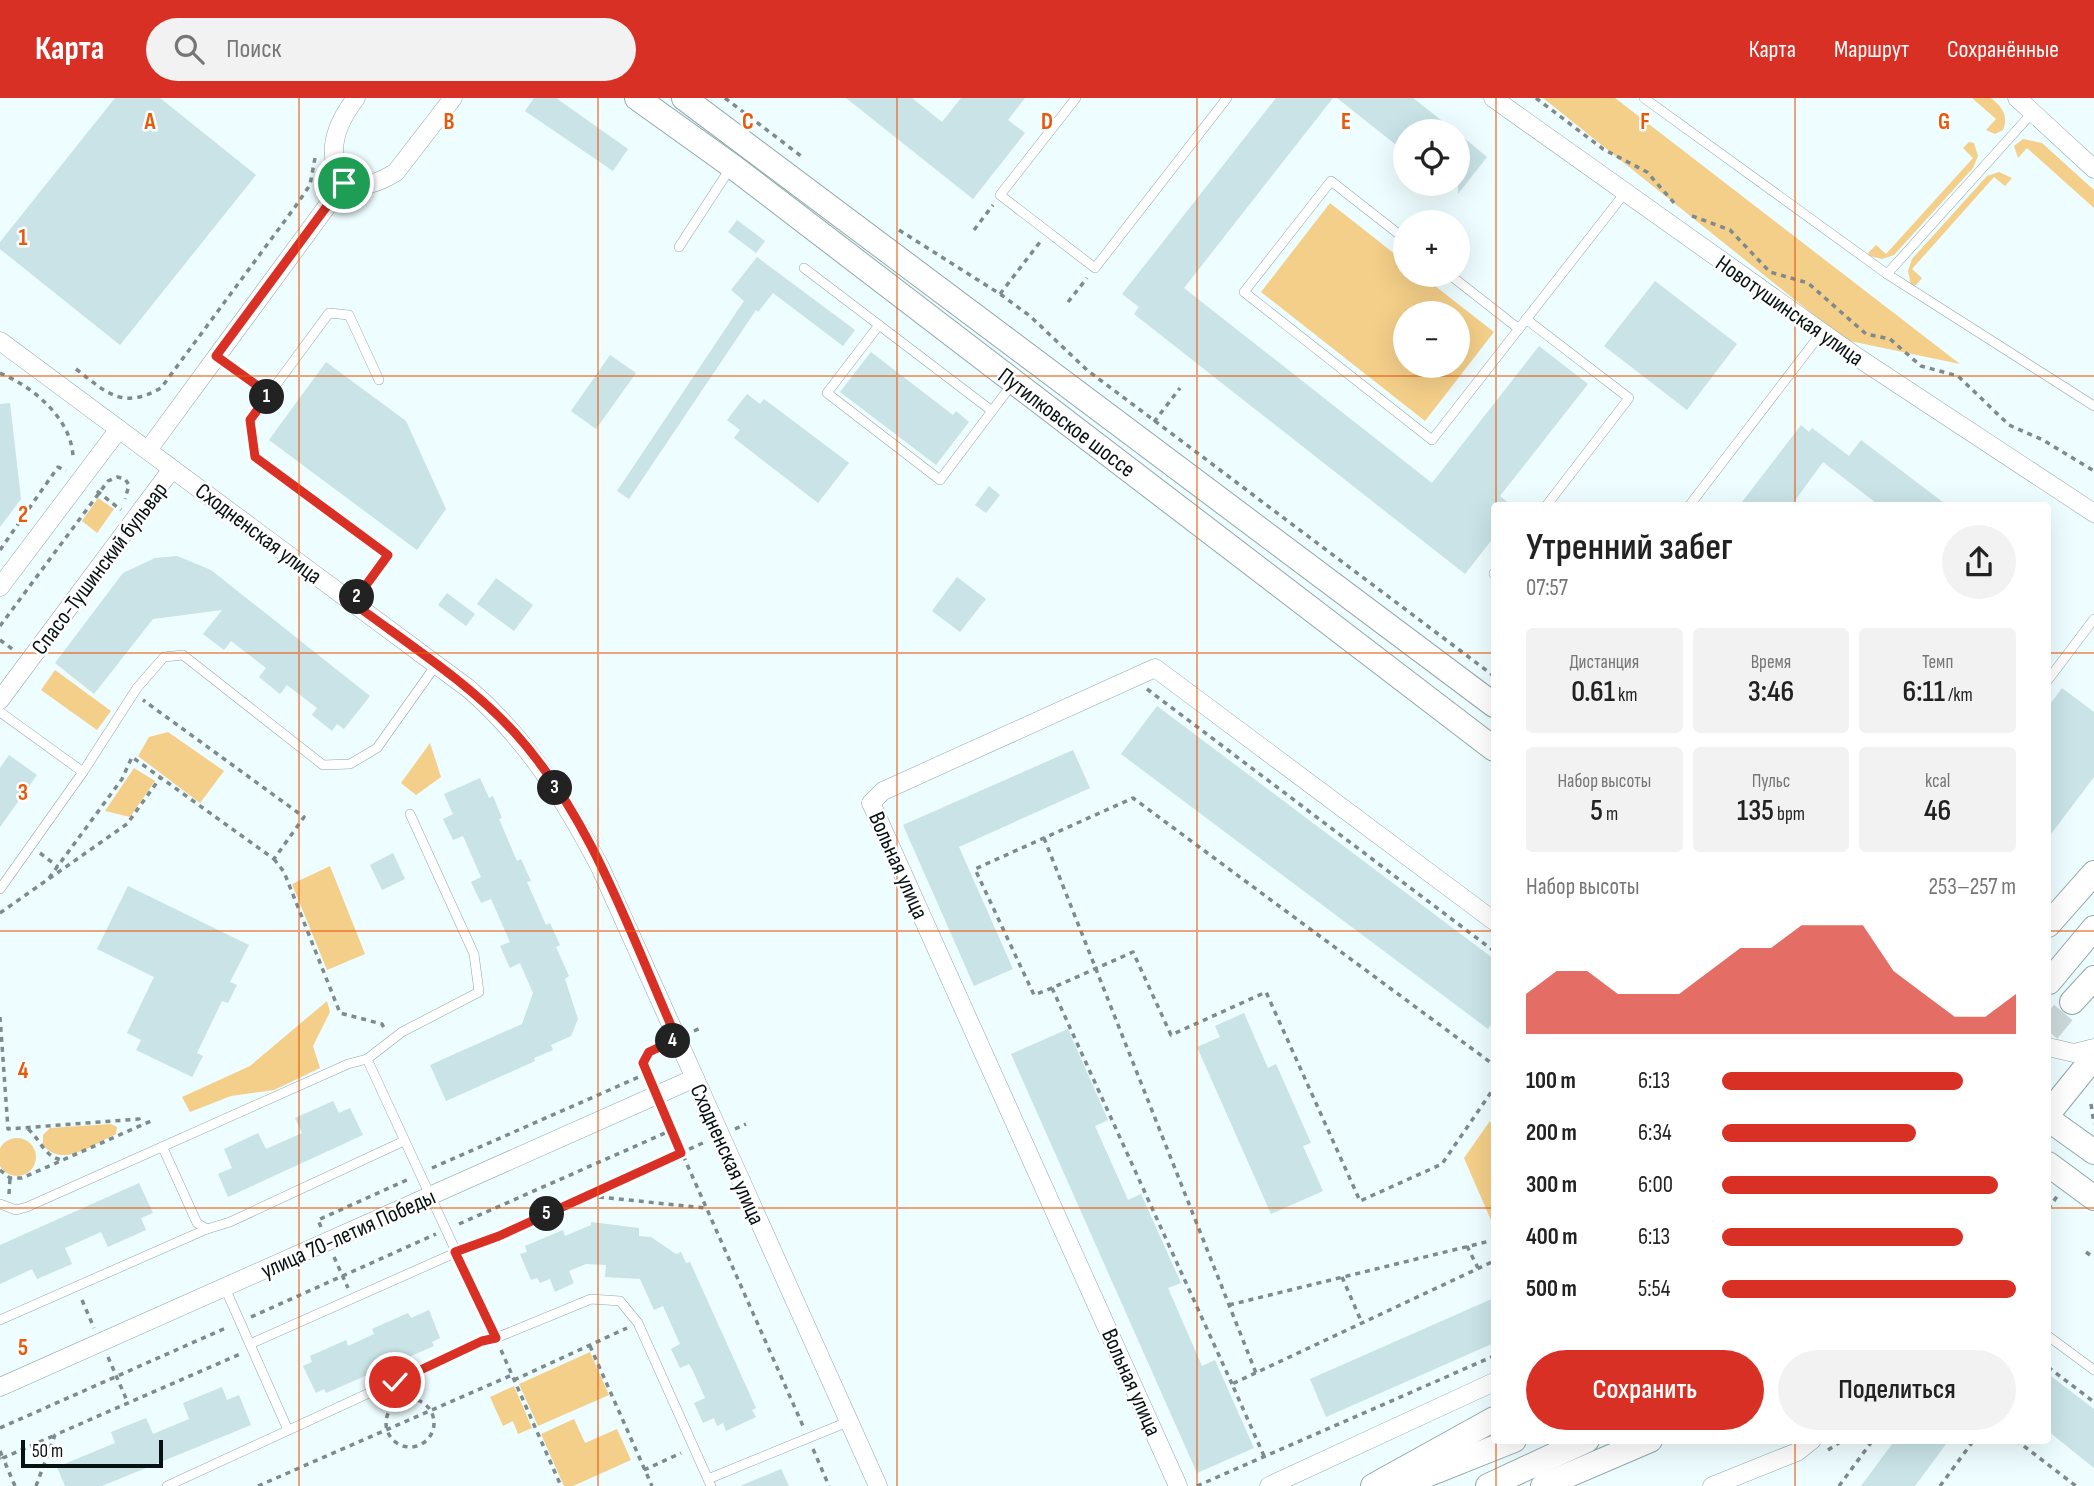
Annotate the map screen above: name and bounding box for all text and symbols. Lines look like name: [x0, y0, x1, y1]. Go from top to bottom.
search box: [146, 18, 636, 81]
text: Карта: [35, 29, 104, 69]
icon: search: [170, 30, 208, 68]
text: Поиск: [226, 34, 281, 65]
text: Карта: [1749, 35, 1796, 64]
text: Маршрут: [1834, 35, 1909, 64]
text: Сохранённые: [1947, 35, 2059, 64]
text: A: [144, 108, 157, 136]
text: B: [444, 108, 455, 136]
text: C: [742, 108, 754, 136]
text: D: [1041, 108, 1053, 136]
text: E: [1341, 108, 1351, 136]
text: F: [1640, 108, 1650, 136]
text: G: [1938, 108, 1950, 136]
map controls: [1393, 119, 1470, 378]
button: locate: [1393, 119, 1470, 196]
pin: [314, 153, 374, 213]
icon: arrive: [325, 164, 363, 202]
button: +: [1393, 210, 1470, 287]
text: 1: [18, 224, 28, 252]
street label: Новотушинская улица: [1710, 249, 1869, 372]
button: −: [1393, 301, 1470, 378]
street label: Путилковское шоссе: [992, 362, 1141, 484]
pin: 1: [250, 380, 284, 414]
text: 1: [263, 385, 270, 408]
street label: Спасо-Тушинский бульвар: [26, 477, 174, 660]
street label: Сходненская улица: [190, 477, 327, 590]
text: 2: [18, 501, 28, 529]
text: Утренний забег: [1526, 525, 1733, 570]
button: share: [1942, 525, 2016, 599]
text: 07:57: [1526, 574, 1568, 602]
pin: 2: [340, 580, 374, 614]
text: 2: [352, 585, 361, 608]
text: Дистанция: [1569, 651, 1639, 674]
text: Время: [1751, 651, 1791, 674]
text: Темп: [1922, 651, 1953, 674]
text: 0.61: [1571, 674, 1615, 710]
text: 3:46: [1748, 674, 1794, 710]
text: 6:11: [1903, 674, 1945, 710]
text: km: [1615, 684, 1637, 707]
text: /km: [1945, 684, 1973, 707]
pin: 3: [538, 770, 572, 806]
text: Набор высоты: [1557, 770, 1651, 793]
text: Пульс: [1752, 770, 1790, 793]
text: kcal: [1925, 770, 1950, 793]
text: 3: [550, 776, 559, 799]
text: 3: [18, 779, 28, 807]
text: 5: [1590, 793, 1603, 829]
text: 135: [1737, 793, 1774, 829]
text: 46: [1924, 793, 1951, 829]
text: m: [1603, 803, 1618, 826]
text: bpm: [1774, 803, 1805, 826]
street label: Вольная улица: [862, 807, 934, 923]
text: Набор высоты: [1526, 873, 1639, 901]
text: 253–257 m: [1929, 873, 2016, 901]
pin: 4: [656, 1024, 690, 1058]
text: 4: [668, 1029, 677, 1052]
text: 4: [18, 1057, 29, 1085]
text: 100 m: [1526, 1067, 1576, 1095]
text: 6:13: [1638, 1067, 1670, 1095]
street label: Сходненская улица: [684, 1080, 771, 1229]
text: 200 m: [1526, 1119, 1577, 1147]
text: 6:34: [1638, 1119, 1672, 1147]
text: 300 m: [1526, 1171, 1577, 1199]
text: 6:00: [1638, 1171, 1673, 1199]
street label: улица 70-летия Победы: [257, 1183, 440, 1285]
pin: 5: [530, 1196, 564, 1232]
text: 5: [542, 1202, 551, 1225]
text: 400 m: [1526, 1223, 1577, 1251]
text: 6:13: [1638, 1223, 1670, 1251]
text: 500 m: [1526, 1275, 1577, 1303]
text: 5:54: [1638, 1275, 1670, 1303]
street label: Вольная улица: [1095, 1324, 1167, 1440]
text: 5: [18, 1334, 28, 1362]
button: Сохранить: [1526, 1350, 1764, 1430]
button: Поделиться: [1778, 1350, 2016, 1430]
pin: [365, 1352, 425, 1412]
icon: check: [376, 1363, 414, 1401]
scale bar: [21, 1437, 163, 1469]
text: 50 m: [32, 1440, 63, 1463]

